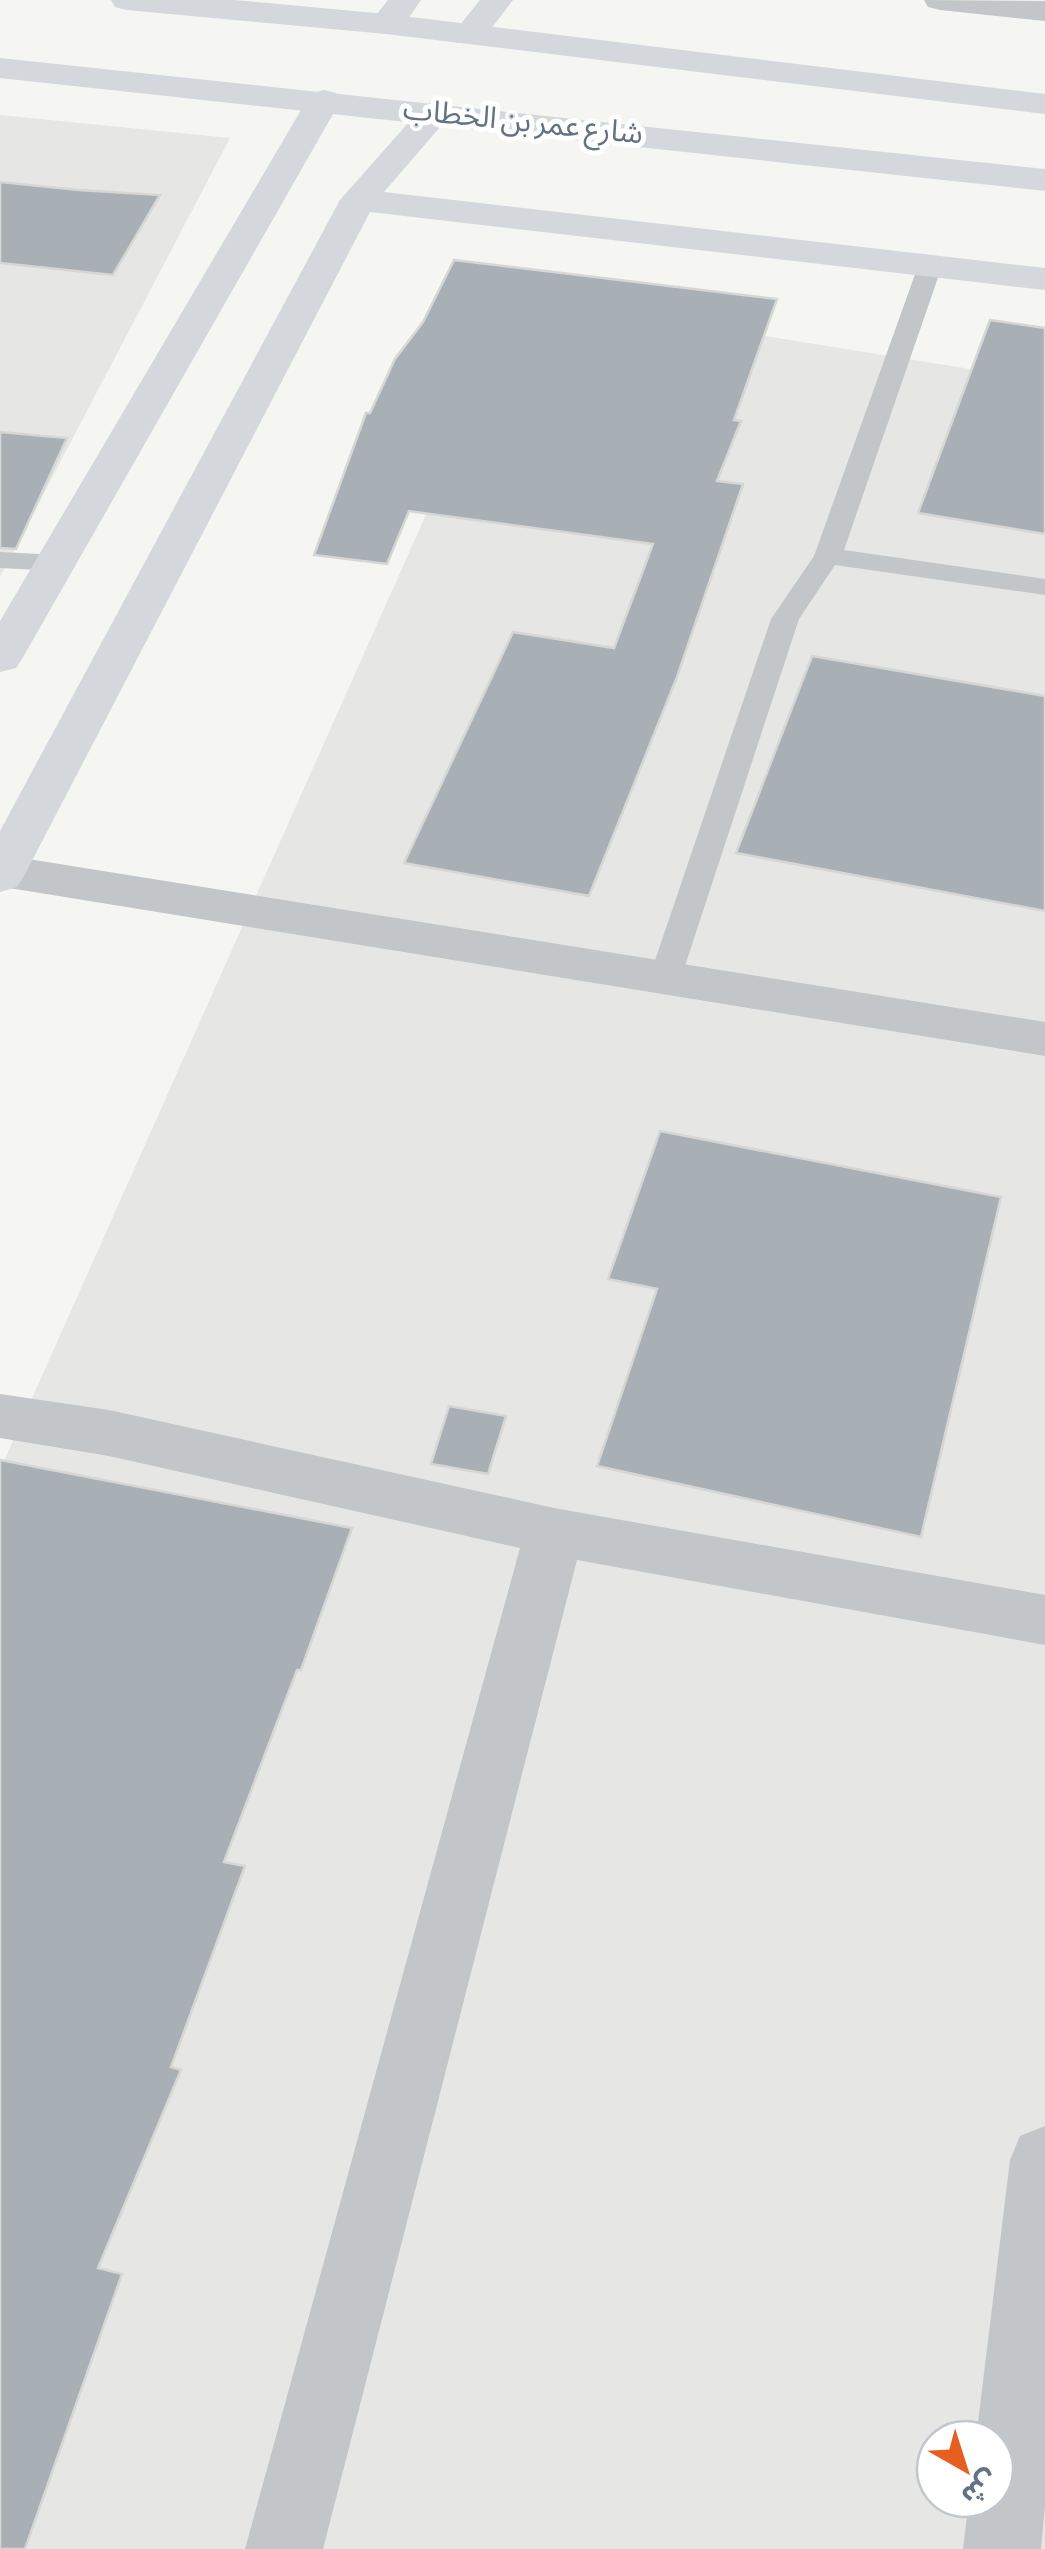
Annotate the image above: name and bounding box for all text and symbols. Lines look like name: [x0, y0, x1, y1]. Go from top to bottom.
street label: شارع عمر بن الخطاب: [401, 92, 645, 155]
north arrow: [915, 2419, 1015, 2519]
text: ش: [954, 2462, 1005, 2512]

